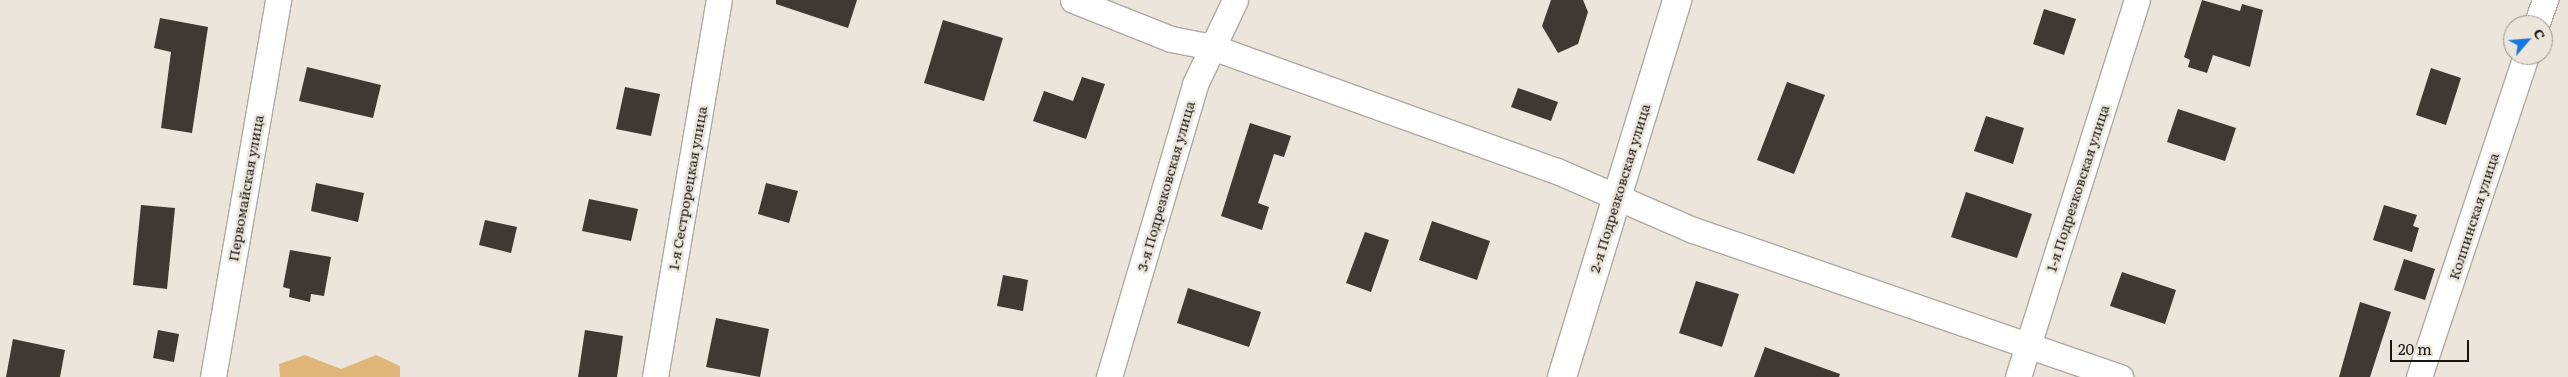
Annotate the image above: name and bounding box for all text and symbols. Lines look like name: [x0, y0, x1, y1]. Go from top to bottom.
north arrow: [2503, 15, 2553, 65]
text: С: [2529, 25, 2552, 43]
street label: 3-я Подрезковская улица: [1133, 99, 1197, 273]
street label: 2-я Подрезковская улица: [1585, 102, 1653, 274]
street label: 1-я Подрезковская улица: [2042, 103, 2112, 273]
street label: 1-я Сестрорецкая улица: [664, 105, 710, 271]
street label: Первомайская улица: [224, 113, 266, 263]
street label: Колпинская улица: [2445, 150, 2501, 282]
scale bar: [2393, 330, 2472, 362]
text: 20 m: [2398, 337, 2432, 360]

